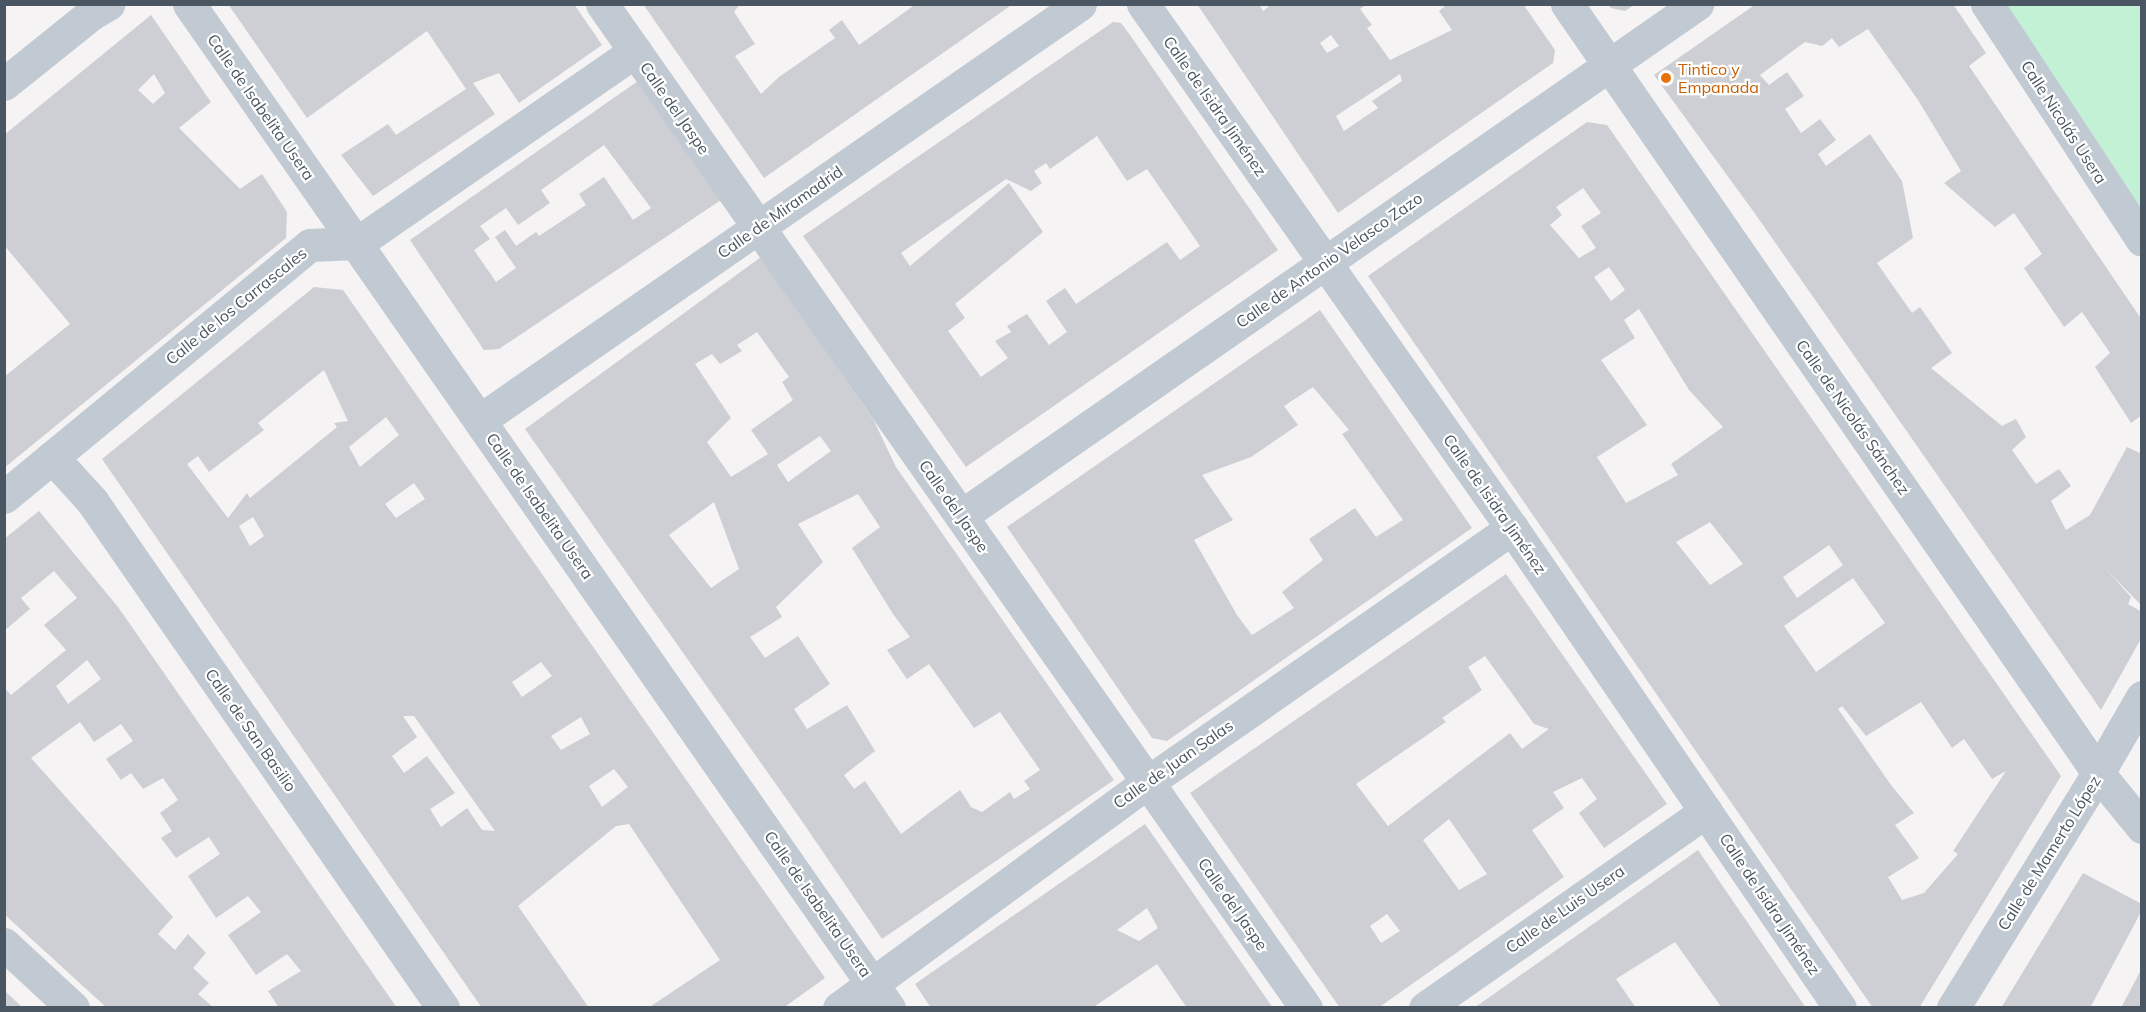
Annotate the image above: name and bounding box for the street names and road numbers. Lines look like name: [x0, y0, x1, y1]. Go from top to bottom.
street label: Calle de Isabelita Usera: [203, 30, 319, 184]
street label: Calle de Isidra Jiménez: [1159, 32, 1271, 180]
street label: Calle Nicolás Usera: [2017, 57, 2111, 187]
street label: Calle del Jaspe: [636, 58, 714, 158]
street label: Calle de Miramadrid: [714, 162, 846, 262]
street label: Calle de Antonio Velasco Zazo: [1232, 188, 1426, 332]
street label: Calle de los Carrascales: [162, 243, 310, 369]
street label: Calle de Nicolás Sánchez: [1792, 336, 1914, 498]
street label: Calle de Isabelita Usera: [482, 429, 598, 583]
street label: Calle de Isidra Jiménez: [1439, 430, 1551, 578]
street label: Calle del Jaspe: [915, 456, 993, 556]
street label: Calle de San Basilio: [201, 665, 301, 795]
street label: Calle de Juan Salas: [1109, 715, 1237, 813]
street label: Calle de Mamerto López: [1993, 772, 2105, 934]
street label: Calle de Isabelita Usera: [760, 827, 876, 981]
street label: Calle de Isidra Jiménez: [1716, 830, 1824, 978]
street label: Calle del Jaspe: [1194, 854, 1272, 954]
street label: Calle de Luis Usera: [1502, 861, 1628, 957]

